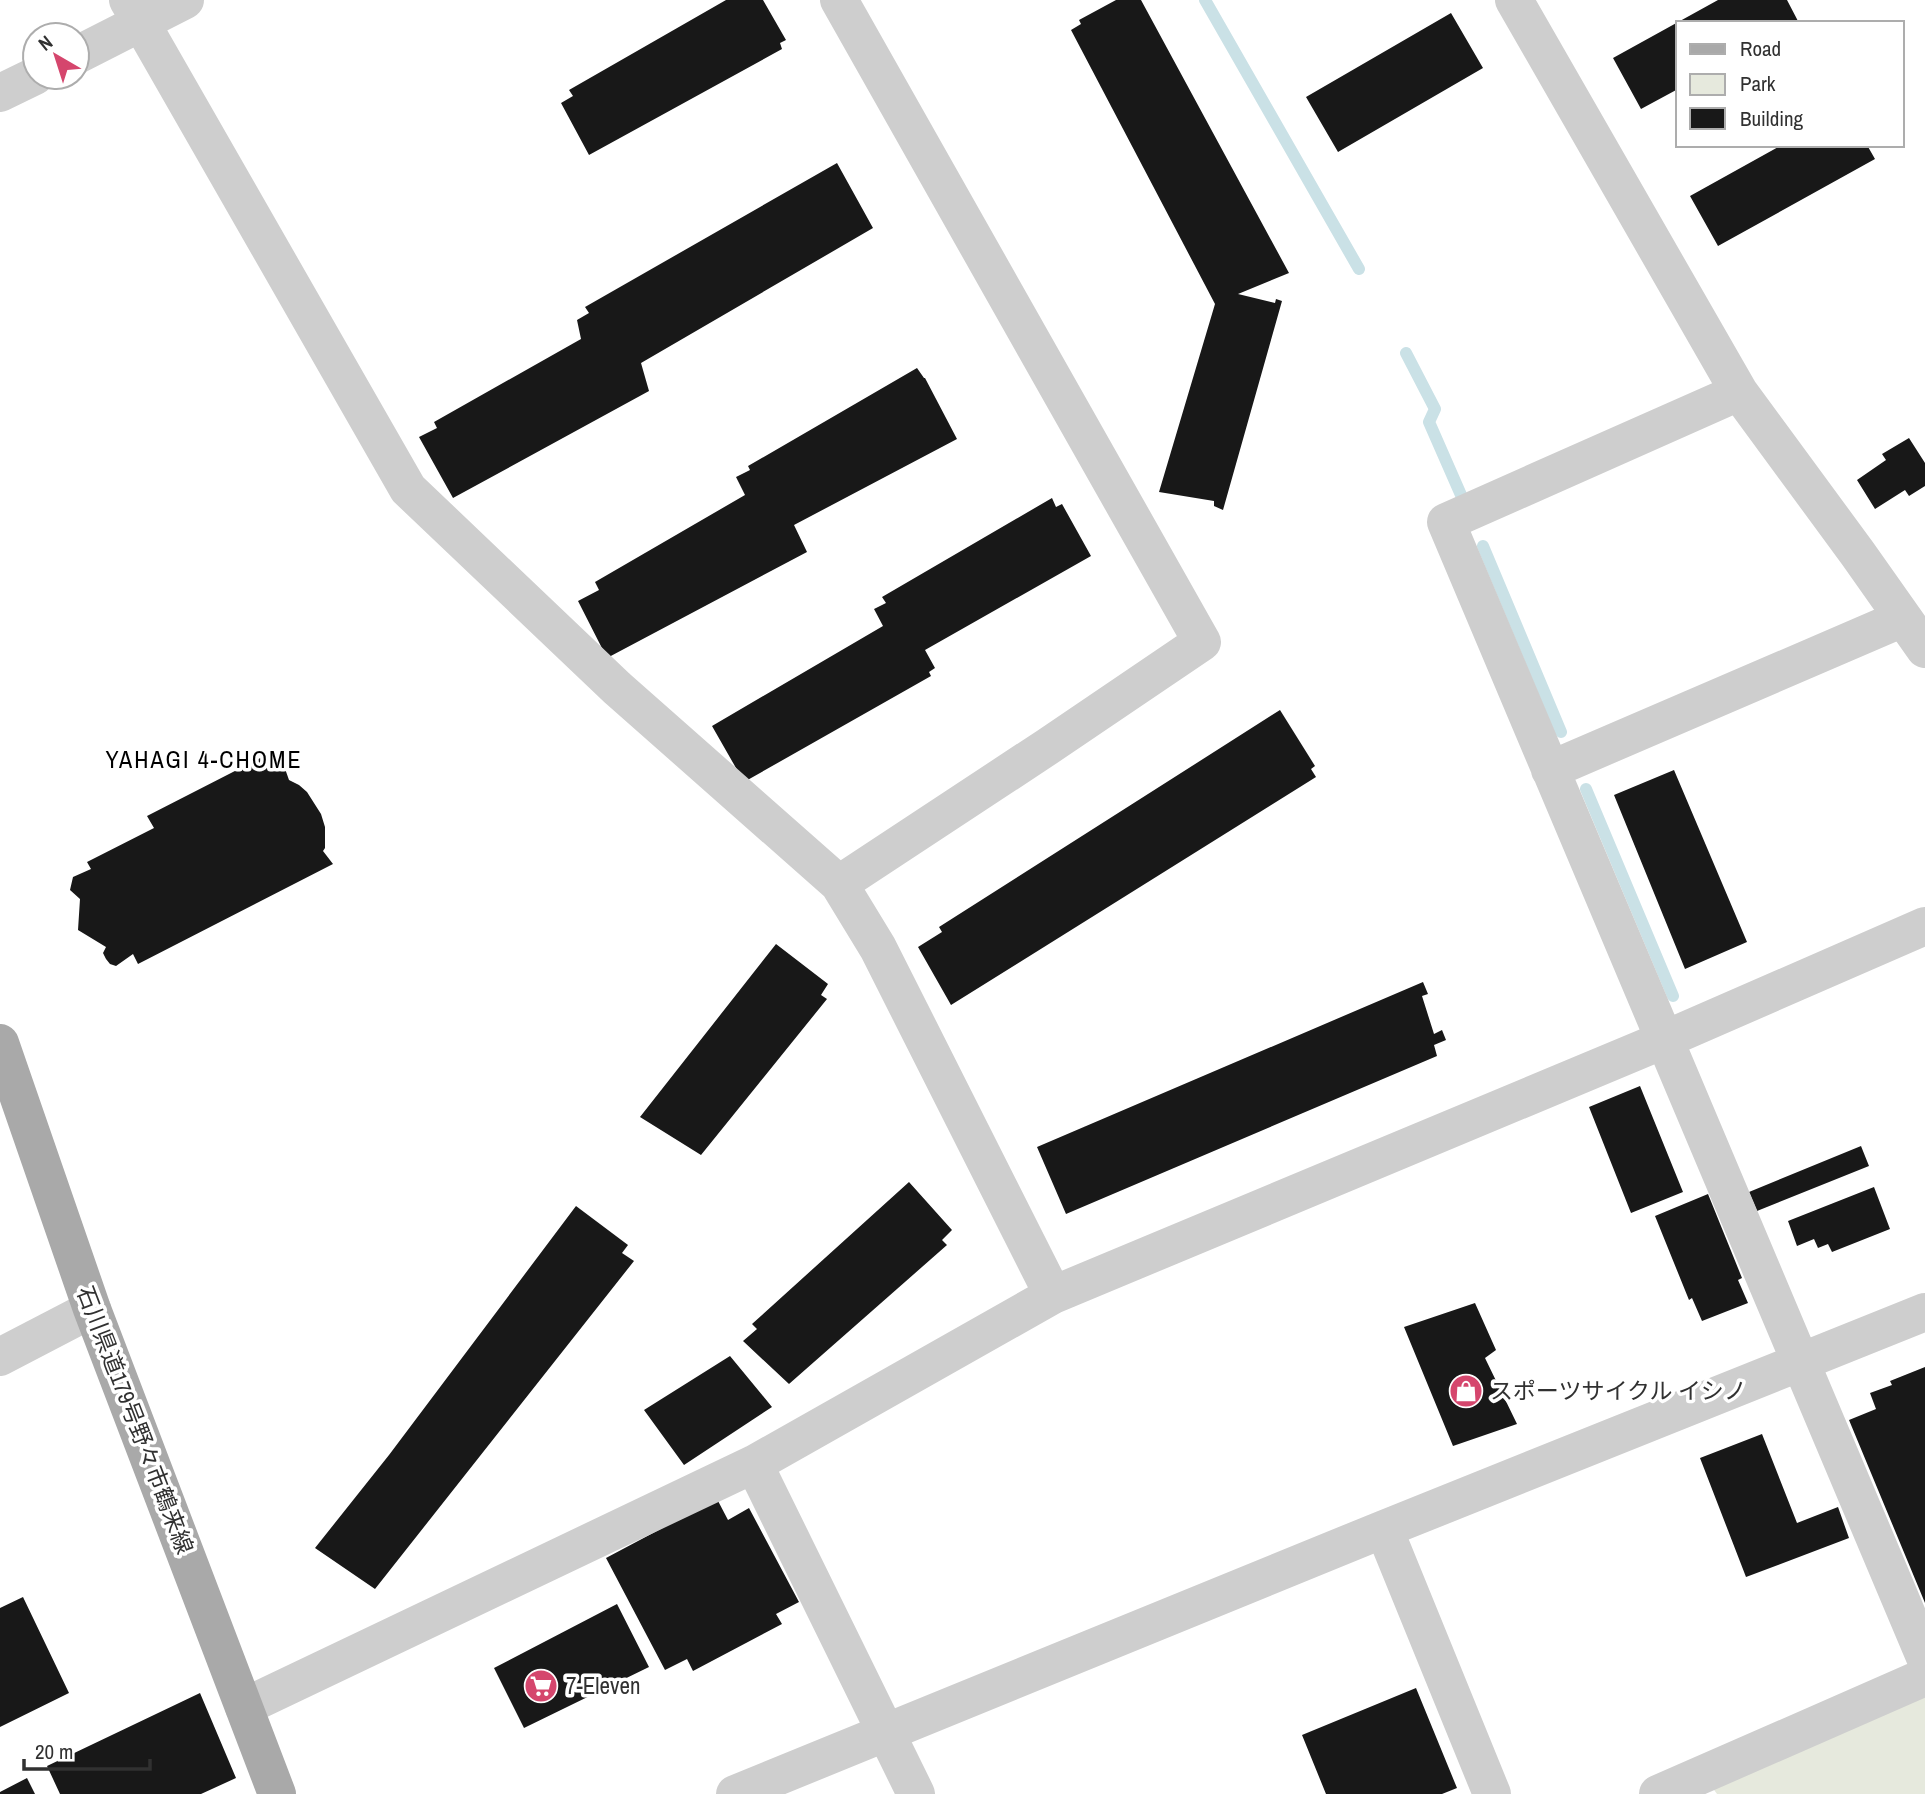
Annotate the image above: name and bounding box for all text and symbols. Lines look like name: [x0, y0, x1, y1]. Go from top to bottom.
north arrow: [21, 21, 91, 91]
legend: [1676, 21, 1904, 147]
text: N: [33, 29, 58, 56]
text: Road: [1740, 34, 1781, 63]
text: Park: [1740, 69, 1776, 98]
text: Building: [1740, 104, 1804, 133]
district label: YAHAGI 4-CHOME: [105, 743, 303, 775]
street label: 石川県道179号野々市鶴来線: [70, 1281, 201, 1558]
shop icon: スポーツサイクル イシノ: [1447, 1372, 1485, 1410]
place label: スポーツサイクル イシノ: [1490, 1375, 1747, 1406]
supermarket icon: 7-Eleven: [522, 1667, 560, 1705]
place label: 7-Eleven: [566, 1670, 640, 1701]
scale bar: [24, 1728, 150, 1772]
text: 20 m: [35, 1737, 73, 1766]

